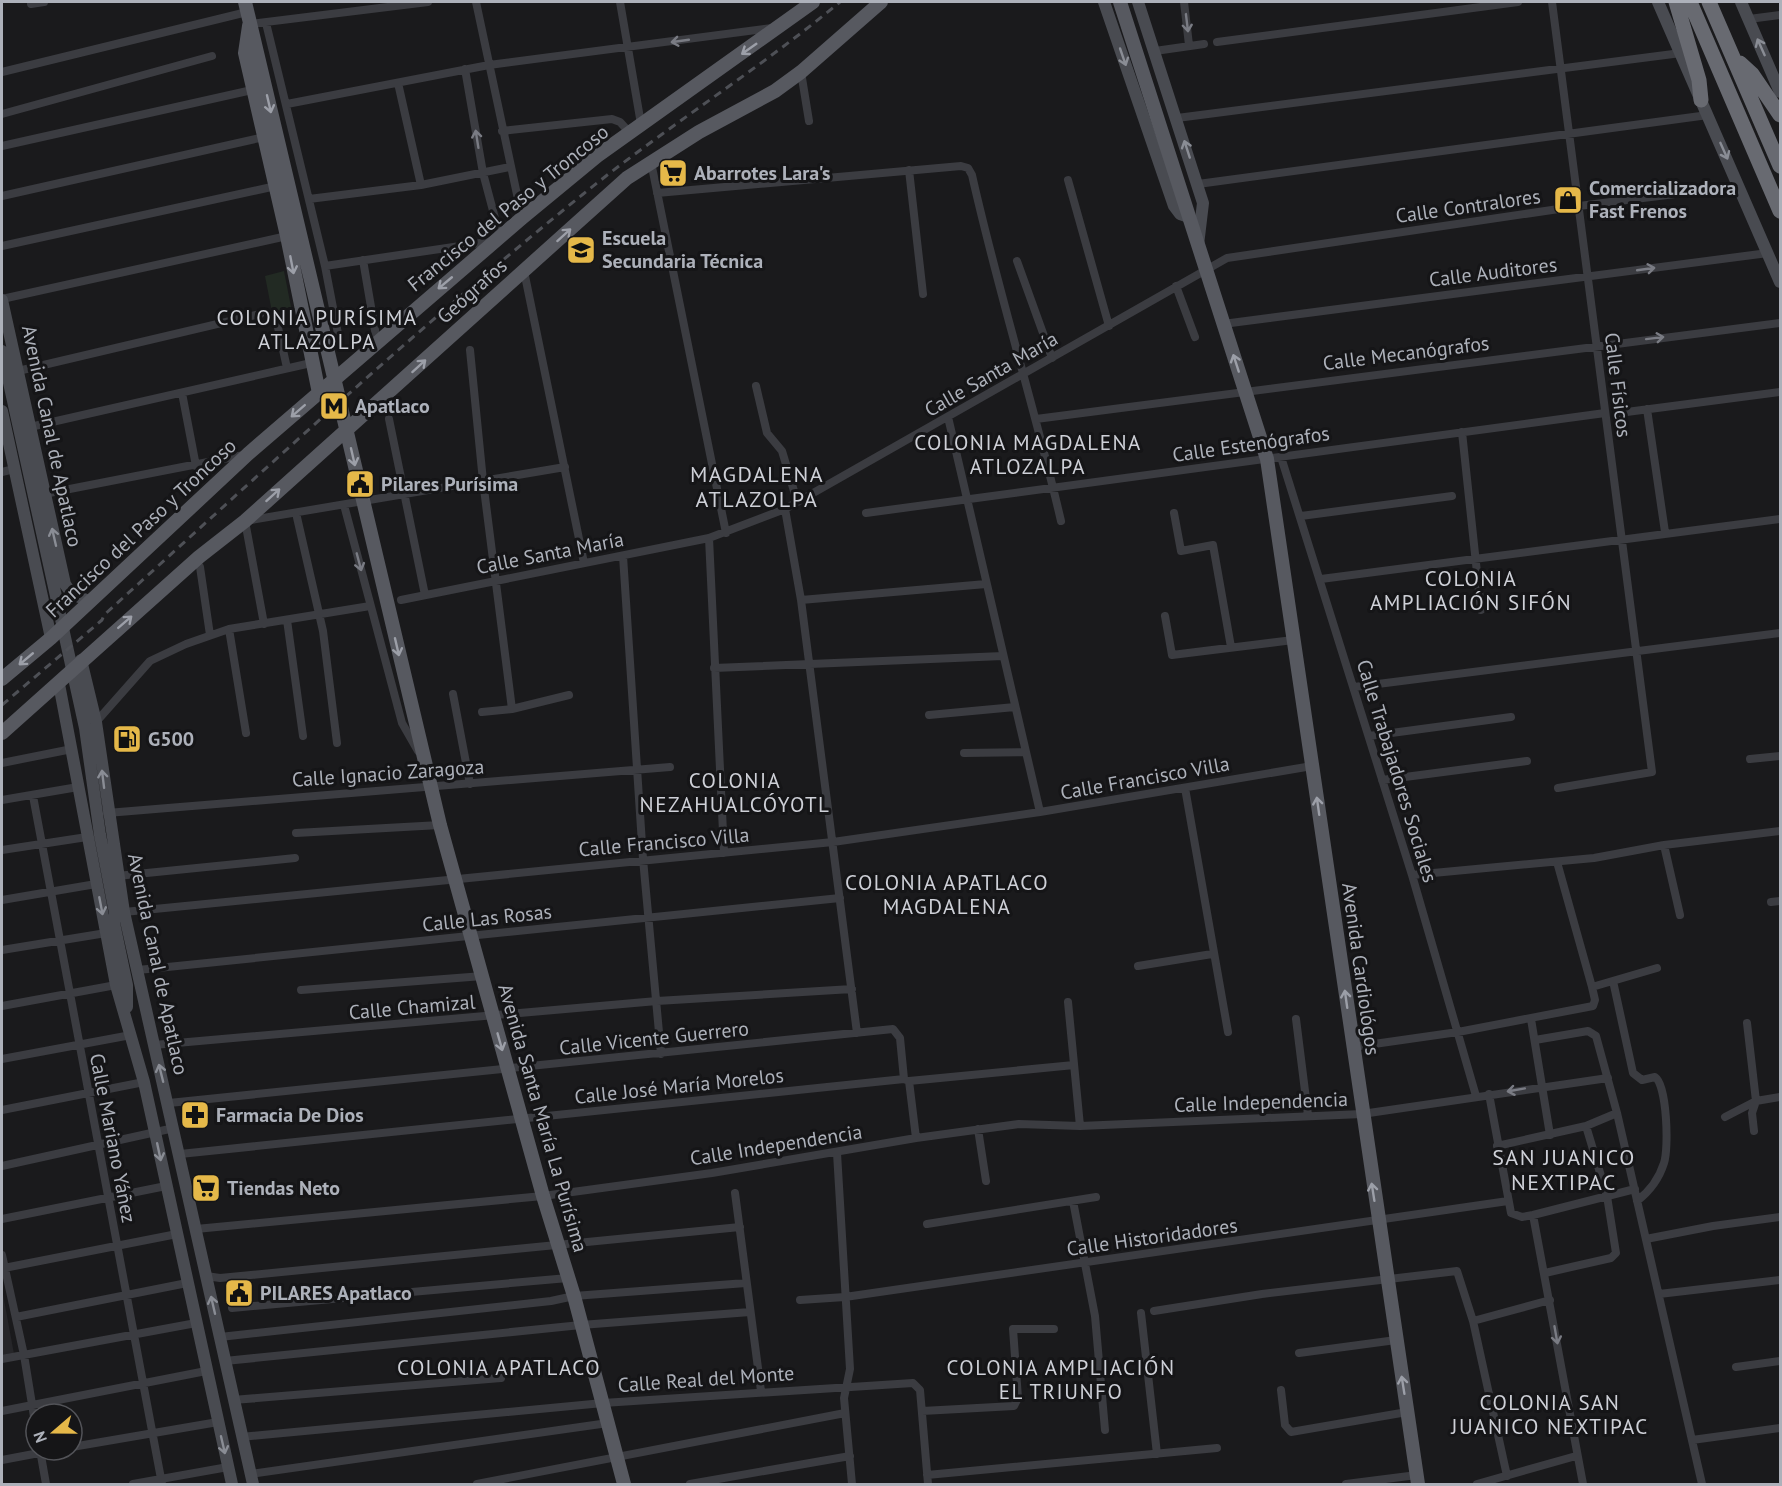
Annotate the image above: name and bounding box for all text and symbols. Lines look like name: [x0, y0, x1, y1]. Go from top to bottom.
one-way arrow: [1182, 13, 1193, 33]
one-way arrow: [671, 35, 690, 46]
one-way arrow: [1755, 38, 1766, 56]
one-way arrow: [741, 43, 758, 55]
one-way arrow: [1118, 47, 1129, 66]
one-way arrow: [264, 94, 276, 113]
street label: Francisco del Paso y Troncoso: [402, 119, 614, 297]
one-way arrow: [471, 130, 482, 150]
one-way arrow: [1180, 140, 1191, 159]
one-way arrow: [1718, 142, 1730, 160]
supermarket icon: Abarrotes Lara's: [657, 157, 689, 189]
place label: Abarrotes Lara's: [694, 160, 830, 186]
place label: Comercializadora Fast Frenos: [1589, 175, 1736, 224]
street label: Calle Contralores: [1394, 183, 1542, 229]
shop icon: Comercializadora Fast Frenos: [1552, 184, 1584, 216]
place label: Escuela Secundaria Técnica: [602, 225, 763, 274]
one-way arrow: [556, 228, 571, 242]
school or university icon: Escuela Secundaria Técnica: [565, 234, 597, 266]
street label: Calle Auditores: [1427, 251, 1559, 293]
street label: Geógrafos: [431, 253, 513, 329]
one-way arrow: [287, 255, 298, 275]
one-way arrow: [1636, 263, 1655, 274]
one-way arrow: [437, 277, 453, 290]
district label: COLONIA PURÍSIMA ATLAZOLPA: [216, 304, 418, 355]
street label: Avenida Canal de Apatlaco: [16, 323, 88, 549]
street label: Calle Santa María: [920, 325, 1062, 423]
street label: Calle Mecanógrafos: [1321, 330, 1491, 376]
street label: Calle Físicos: [1599, 331, 1637, 439]
one-way arrow: [1644, 333, 1664, 344]
one-way arrow: [1230, 354, 1241, 373]
one-way arrow: [411, 359, 426, 373]
metro station icon: Apatlaco: [318, 390, 350, 422]
place label: Apatlaco: [355, 393, 430, 419]
one-way arrow: [291, 404, 306, 418]
street label: Calle Estenógrafos: [1171, 420, 1331, 468]
district label: COLONIA MAGDALENA ATLOZALPA: [914, 429, 1142, 480]
street label: Francisco del Paso y Troncoso: [40, 433, 242, 623]
one-way arrow: [348, 447, 359, 467]
district label: MAGDALENA ATLAZOLPA: [690, 460, 824, 513]
public building icon: Pilares Purísima: [344, 468, 376, 500]
place label: Pilares Purísima: [381, 471, 518, 497]
one-way arrow: [266, 488, 281, 502]
street label: Calle Santa María: [474, 526, 626, 580]
one-way arrow: [48, 528, 59, 548]
one-way arrow: [353, 552, 365, 571]
district label: COLONIA AMPLIACIÓN SIFÓN: [1370, 565, 1572, 616]
one-way arrow: [117, 615, 132, 629]
one-way arrow: [392, 638, 404, 657]
one-way arrow: [19, 652, 35, 665]
street label: Calle Trabajadores Sociales: [1351, 656, 1443, 886]
fuel station icon: G500: [111, 723, 143, 755]
place label: G500: [148, 726, 194, 752]
street label: Calle Francisco Villa: [1058, 750, 1232, 806]
street label: Calle Ignacio Zaragoza: [291, 753, 485, 793]
district label: COLONIA NEZAHUALCÓYOTL: [640, 767, 830, 818]
one-way arrow: [97, 770, 108, 790]
one-way arrow: [1312, 797, 1323, 817]
street label: Calle Francisco Villa: [578, 822, 750, 862]
street label: Avenida Canal de Apatlaco: [122, 851, 194, 1077]
district label: COLONIA APATLACO MAGDALENA: [845, 869, 1049, 920]
street label: Avenida Cardiológos: [1336, 881, 1386, 1057]
one-way arrow: [96, 896, 107, 915]
street label: Calle Las Rosas: [421, 898, 553, 938]
street label: Avenida Santa María La Purísima: [492, 981, 594, 1255]
street label: Calle Chamizal: [348, 989, 476, 1025]
one-way arrow: [1340, 990, 1351, 1010]
street label: Calle Vicente Guerrero: [558, 1015, 750, 1061]
one-way arrow: [495, 1032, 506, 1051]
street label: Calle Mariano Yáñez: [84, 1051, 142, 1225]
street label: Calle José María Morelos: [573, 1062, 785, 1110]
one-way arrow: [155, 1064, 167, 1083]
one-way arrow: [1506, 1085, 1526, 1096]
street label: Calle Independencia: [1174, 1086, 1348, 1118]
pharmacy icon: Farmacia De Dios: [179, 1099, 211, 1131]
place label: Farmacia De Dios: [216, 1102, 364, 1128]
street label: Calle Independencia: [688, 1119, 864, 1171]
one-way arrow: [154, 1142, 165, 1161]
district label: SAN JUANICO NEXTIPAC: [1492, 1143, 1636, 1196]
supermarket icon: Tiendas Neto: [190, 1172, 222, 1204]
place label: Tiendas Neto: [227, 1175, 340, 1201]
one-way arrow: [1368, 1183, 1379, 1203]
street label: Calle Historidadores: [1065, 1212, 1239, 1262]
public building icon: PILARES Apatlaco: [223, 1277, 255, 1309]
place label: PILARES Apatlaco: [260, 1280, 412, 1306]
one-way arrow: [206, 1295, 218, 1314]
one-way arrow: [1551, 1324, 1562, 1344]
district label: COLONIA APATLACO: [397, 1354, 601, 1381]
district label: COLONIA AMPLIACIÓN EL TRIUNFO: [946, 1354, 1176, 1405]
street label: Calle Real del Monte: [617, 1360, 795, 1398]
one-way arrow: [1397, 1376, 1408, 1396]
district label: COLONIA SAN JUANICO NEXTIPAC: [1450, 1389, 1649, 1440]
north arrow: [24, 1402, 84, 1462]
text: N: [29, 1429, 51, 1445]
one-way arrow: [218, 1435, 229, 1455]

